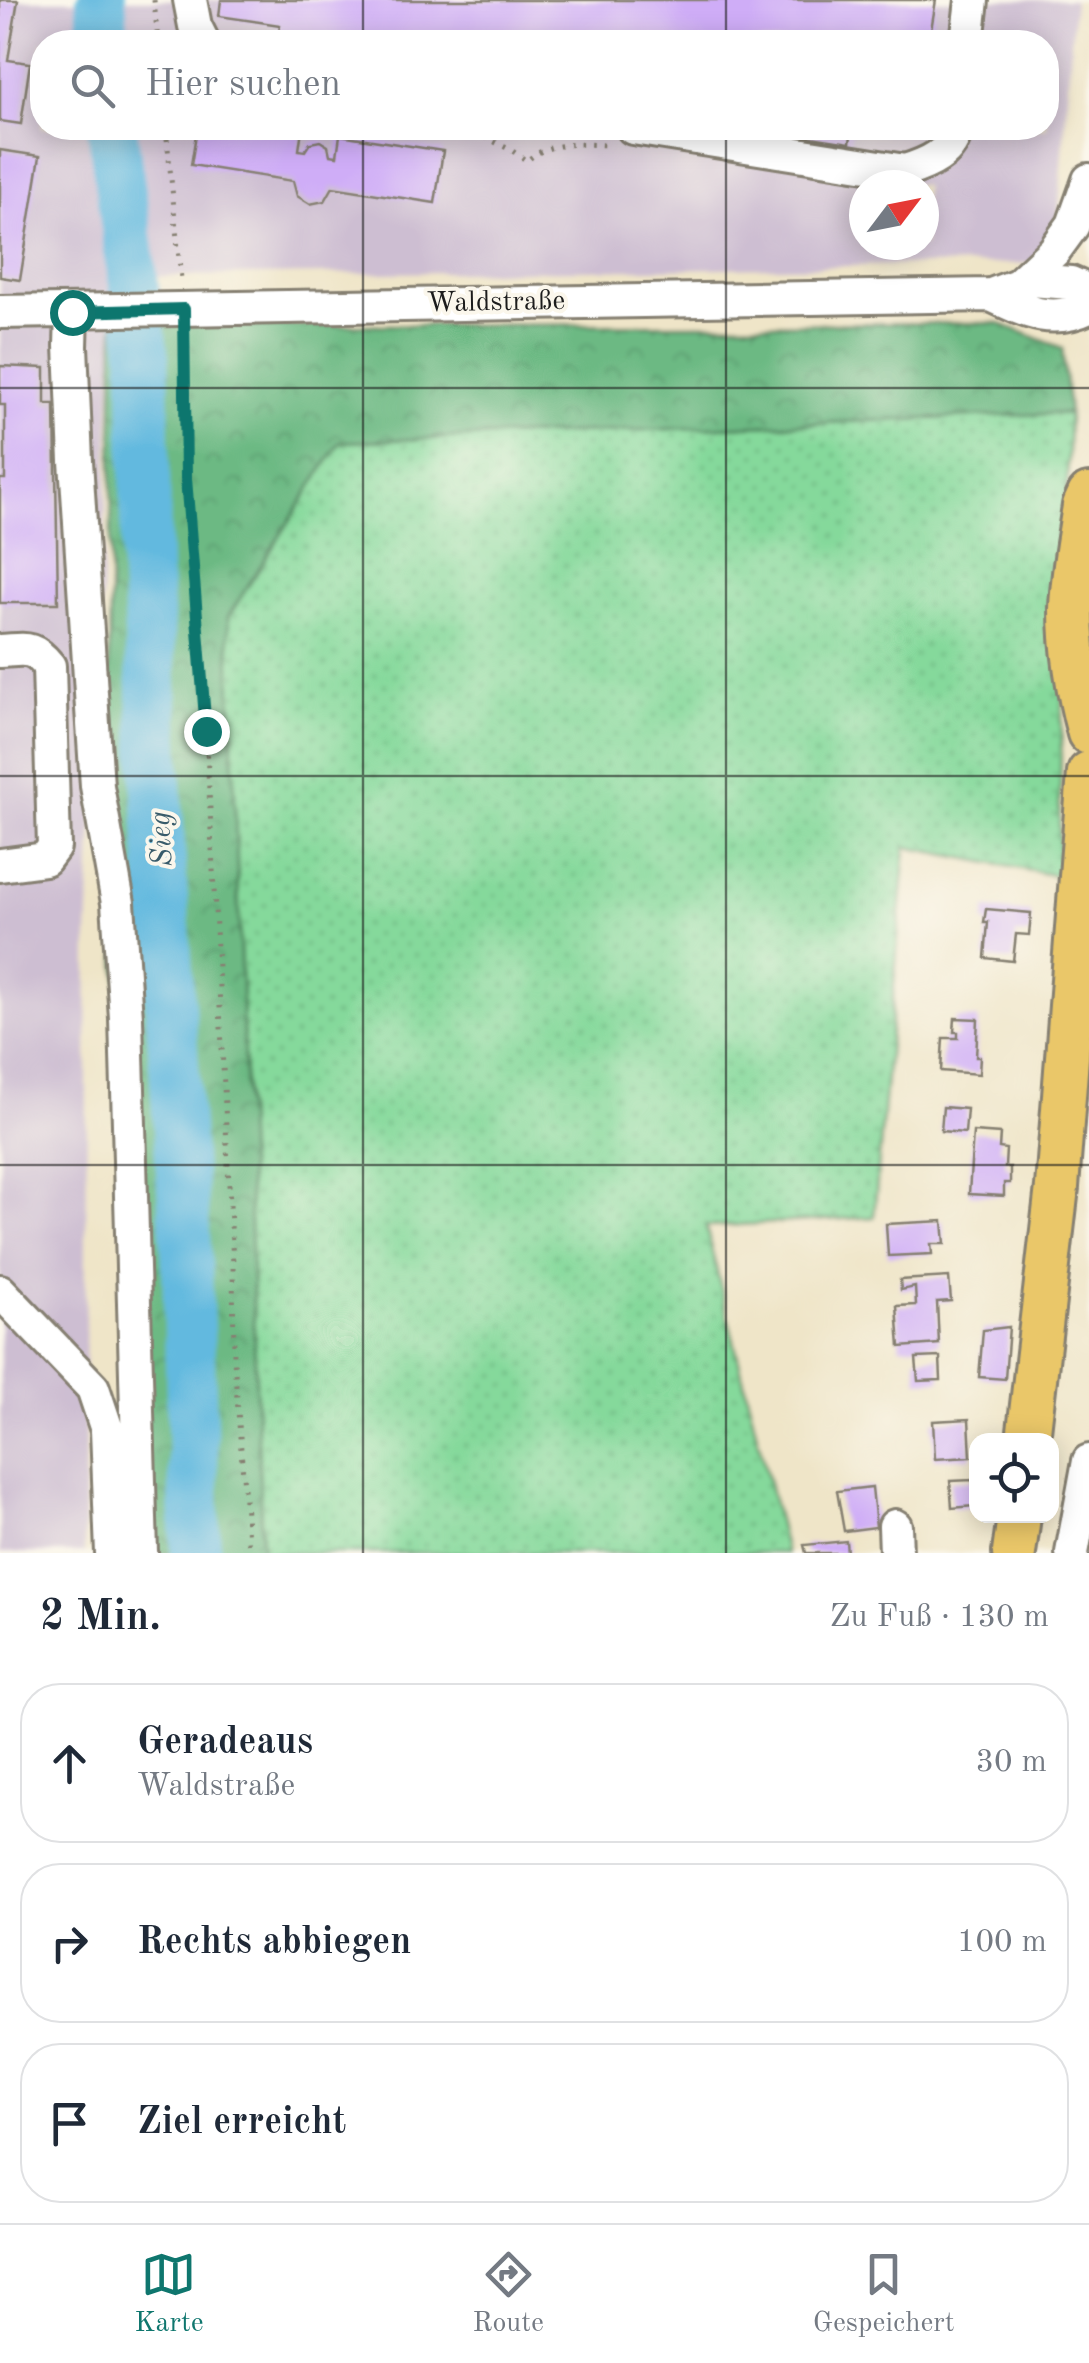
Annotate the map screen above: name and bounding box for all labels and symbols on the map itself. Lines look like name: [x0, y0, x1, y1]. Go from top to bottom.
north arrow: [849, 170, 939, 260]
street label: Waldstraße: [426, 288, 566, 318]
route start: [50, 290, 96, 336]
route end: [184, 709, 230, 755]
water label: Sieg: [146, 811, 178, 867]

